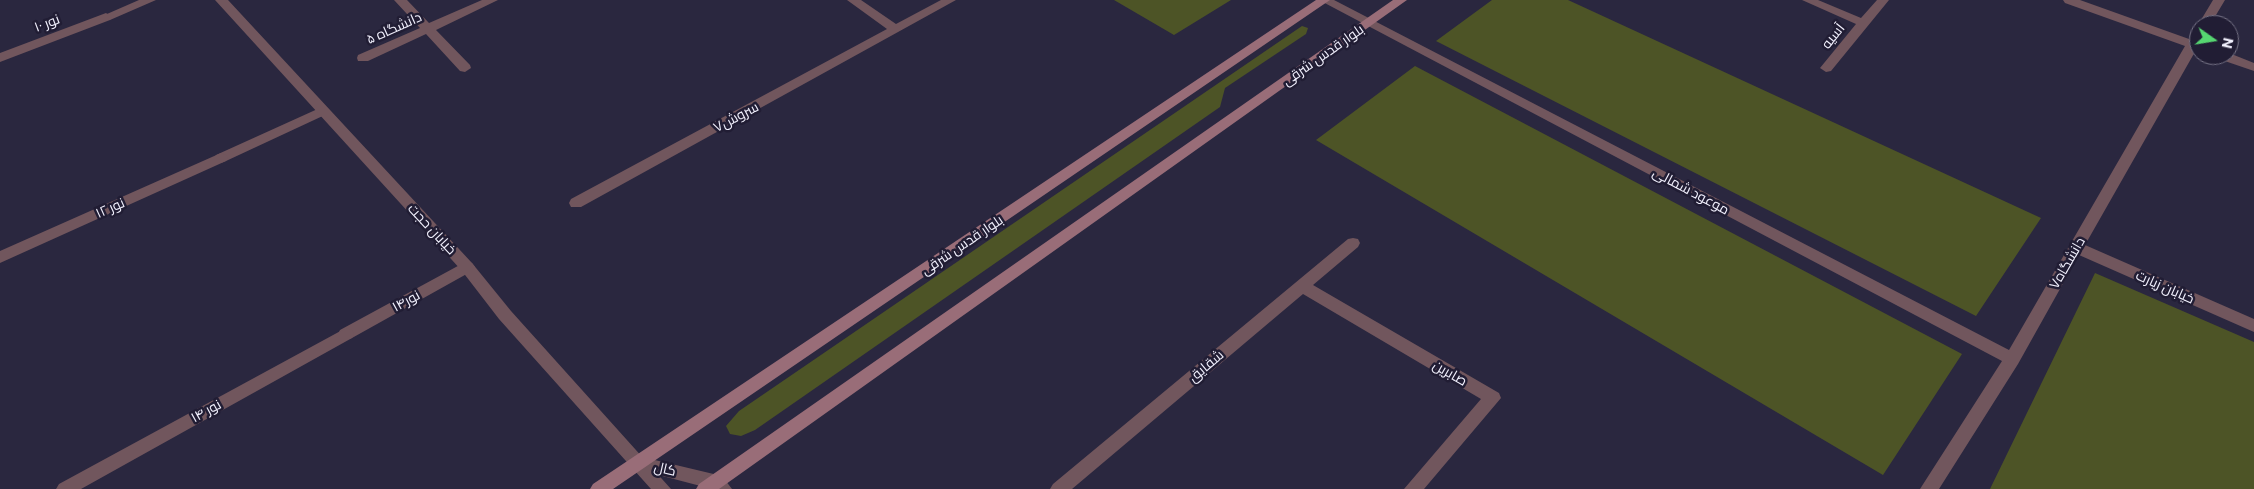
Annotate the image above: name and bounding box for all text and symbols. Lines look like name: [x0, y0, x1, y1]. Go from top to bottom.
street label: دانشگاه ۵: [364, 8, 424, 48]
street label: نور ۱۰: [32, 10, 62, 36]
north arrow: [2189, 15, 2239, 65]
street label: آسیه: [1818, 20, 1848, 52]
street label: بلوار قدس شرقی: [1279, 21, 1367, 89]
text: N: [2219, 36, 2238, 50]
street label: سروش۷: [710, 98, 762, 136]
street label: موعود شمالی: [1650, 164, 1732, 218]
street label: نور ۱۲: [93, 194, 127, 222]
street label: خیابان حجت: [404, 200, 460, 258]
street label: بلوار قدس شرقی: [918, 211, 1006, 279]
street label: دانشگاه۷: [2045, 234, 2089, 292]
street label: خیابان زیارت: [2133, 267, 2197, 307]
street label: نور۱۴: [389, 287, 423, 315]
street label: شقایق: [1185, 346, 1227, 386]
street label: صابرین: [1430, 356, 1470, 390]
street label: نور ۱۴: [188, 396, 224, 426]
street label: کال: [652, 458, 678, 480]

